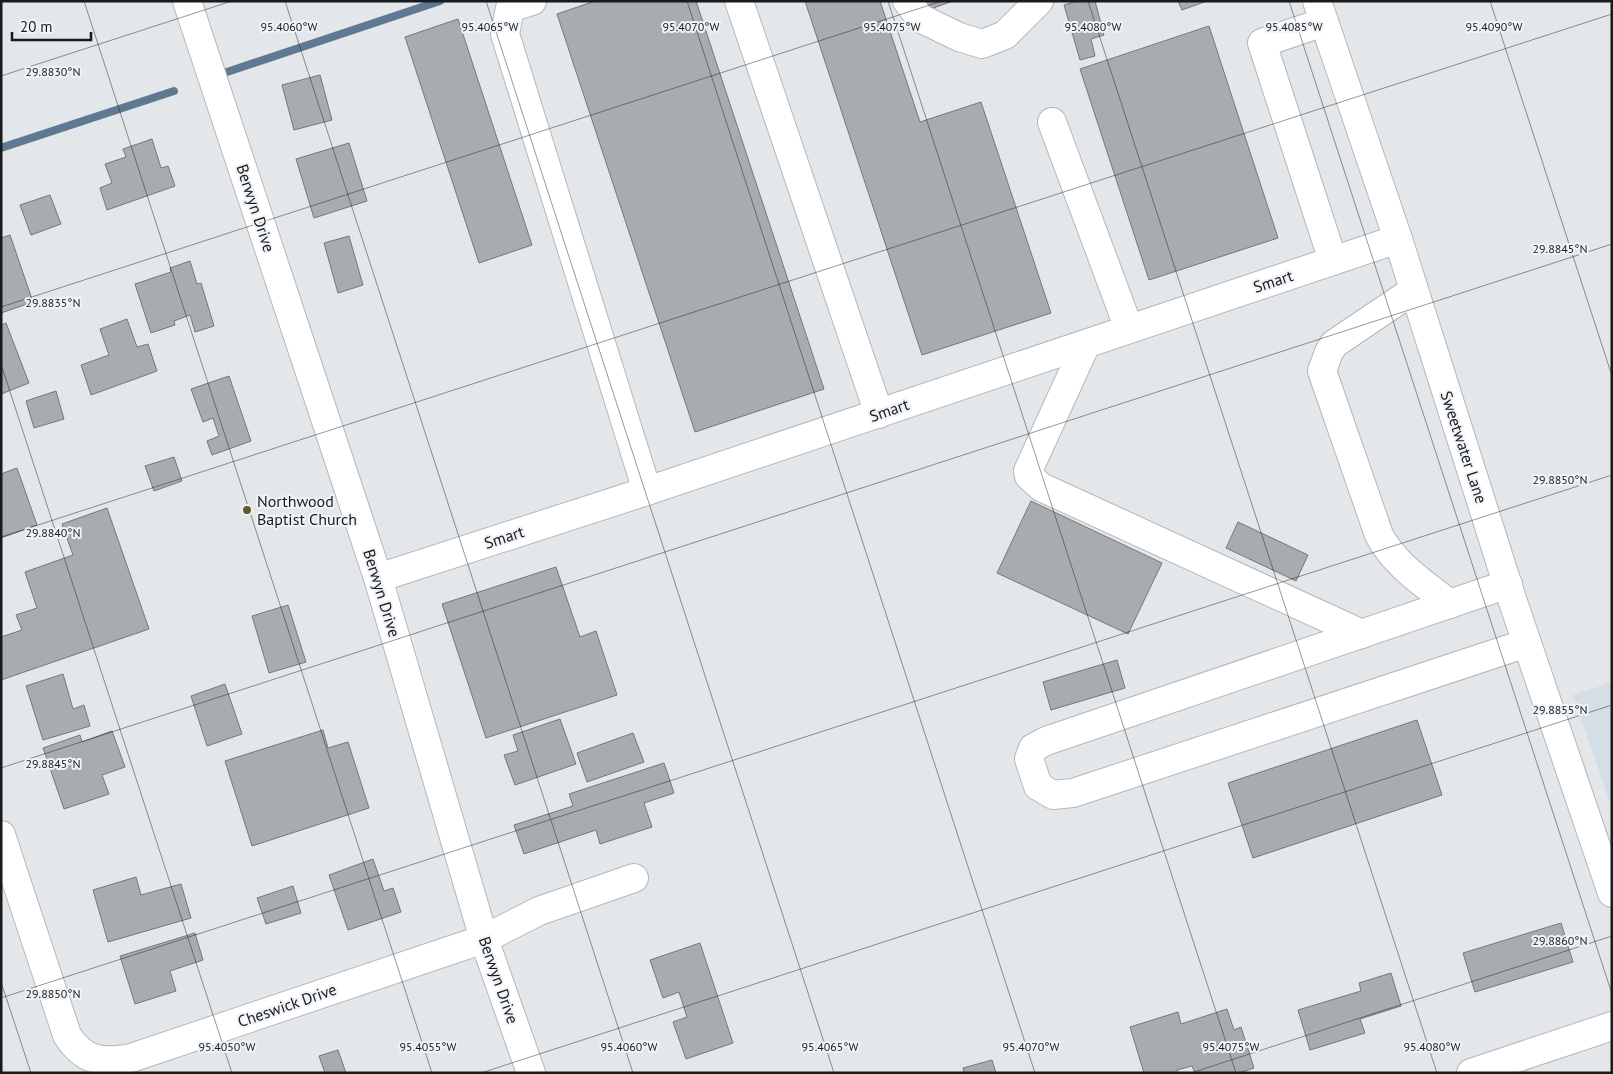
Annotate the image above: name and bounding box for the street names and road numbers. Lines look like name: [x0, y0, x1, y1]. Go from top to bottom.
street label: Berwyn Drive: [232, 162, 280, 254]
street label: Smart: [1251, 265, 1296, 297]
street label: Sweetwater Lane: [1436, 388, 1492, 506]
street label: Smart: [866, 394, 912, 426]
street label: Smart: [482, 521, 527, 553]
street label: Berwyn Drive: [359, 547, 405, 639]
street label: Berwyn Drive: [475, 934, 523, 1026]
street label: Cheswick Drive: [235, 979, 339, 1031]

